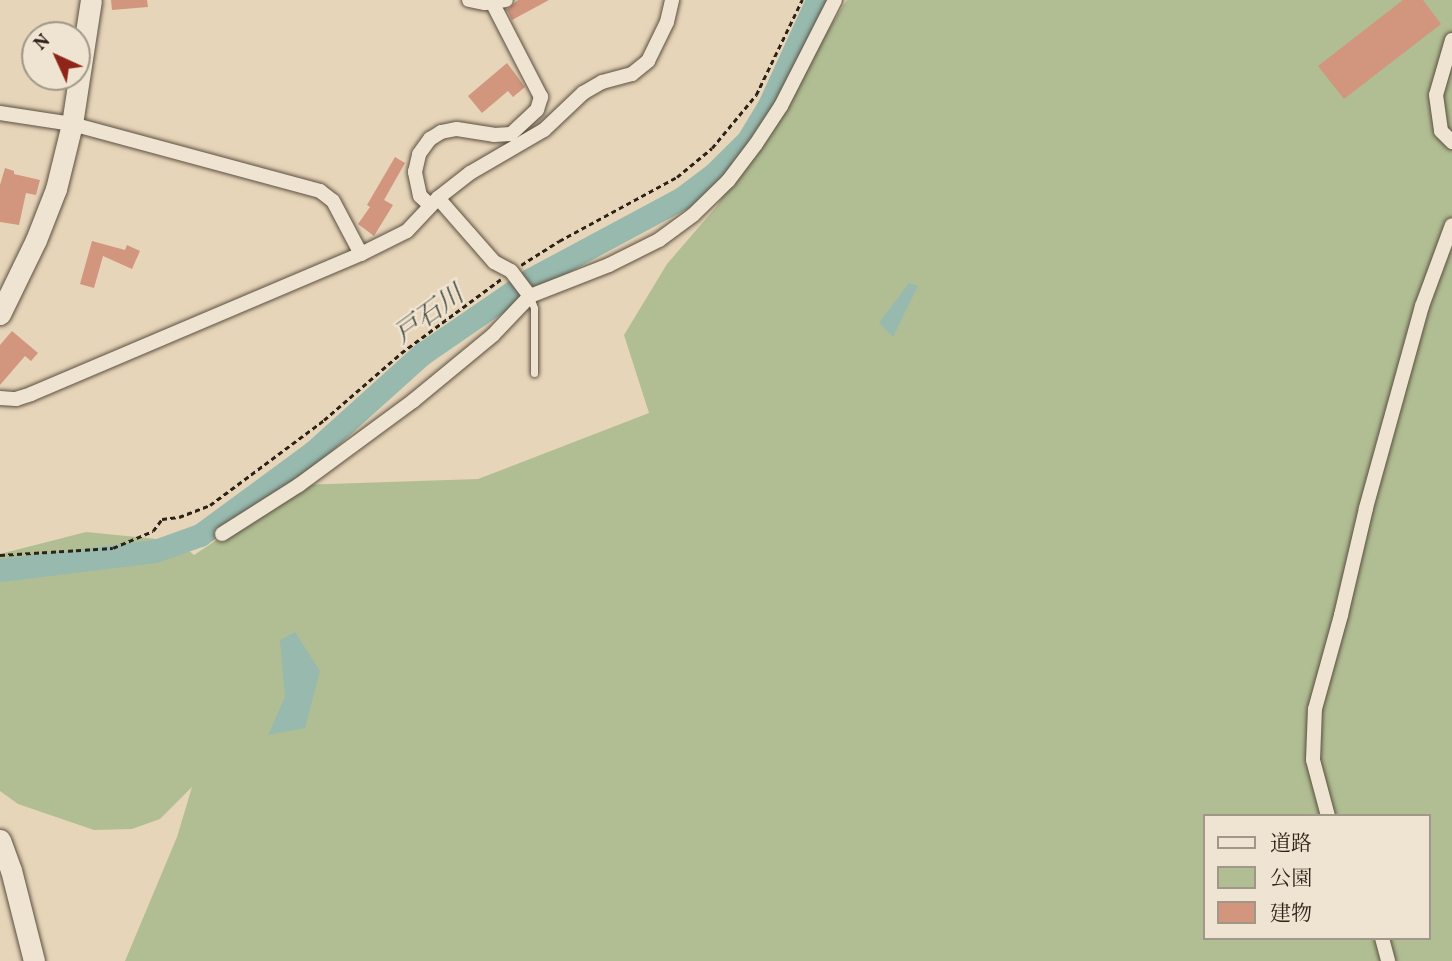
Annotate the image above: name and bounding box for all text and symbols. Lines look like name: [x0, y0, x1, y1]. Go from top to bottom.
north arrow: [21, 21, 91, 91]
text: N: [28, 29, 57, 57]
water label: 戸石川: [389, 280, 471, 352]
legend: [1204, 814, 1431, 940]
text: 道路: [1270, 830, 1312, 859]
text: 公園: [1270, 865, 1312, 894]
text: 建物: [1270, 900, 1312, 929]

